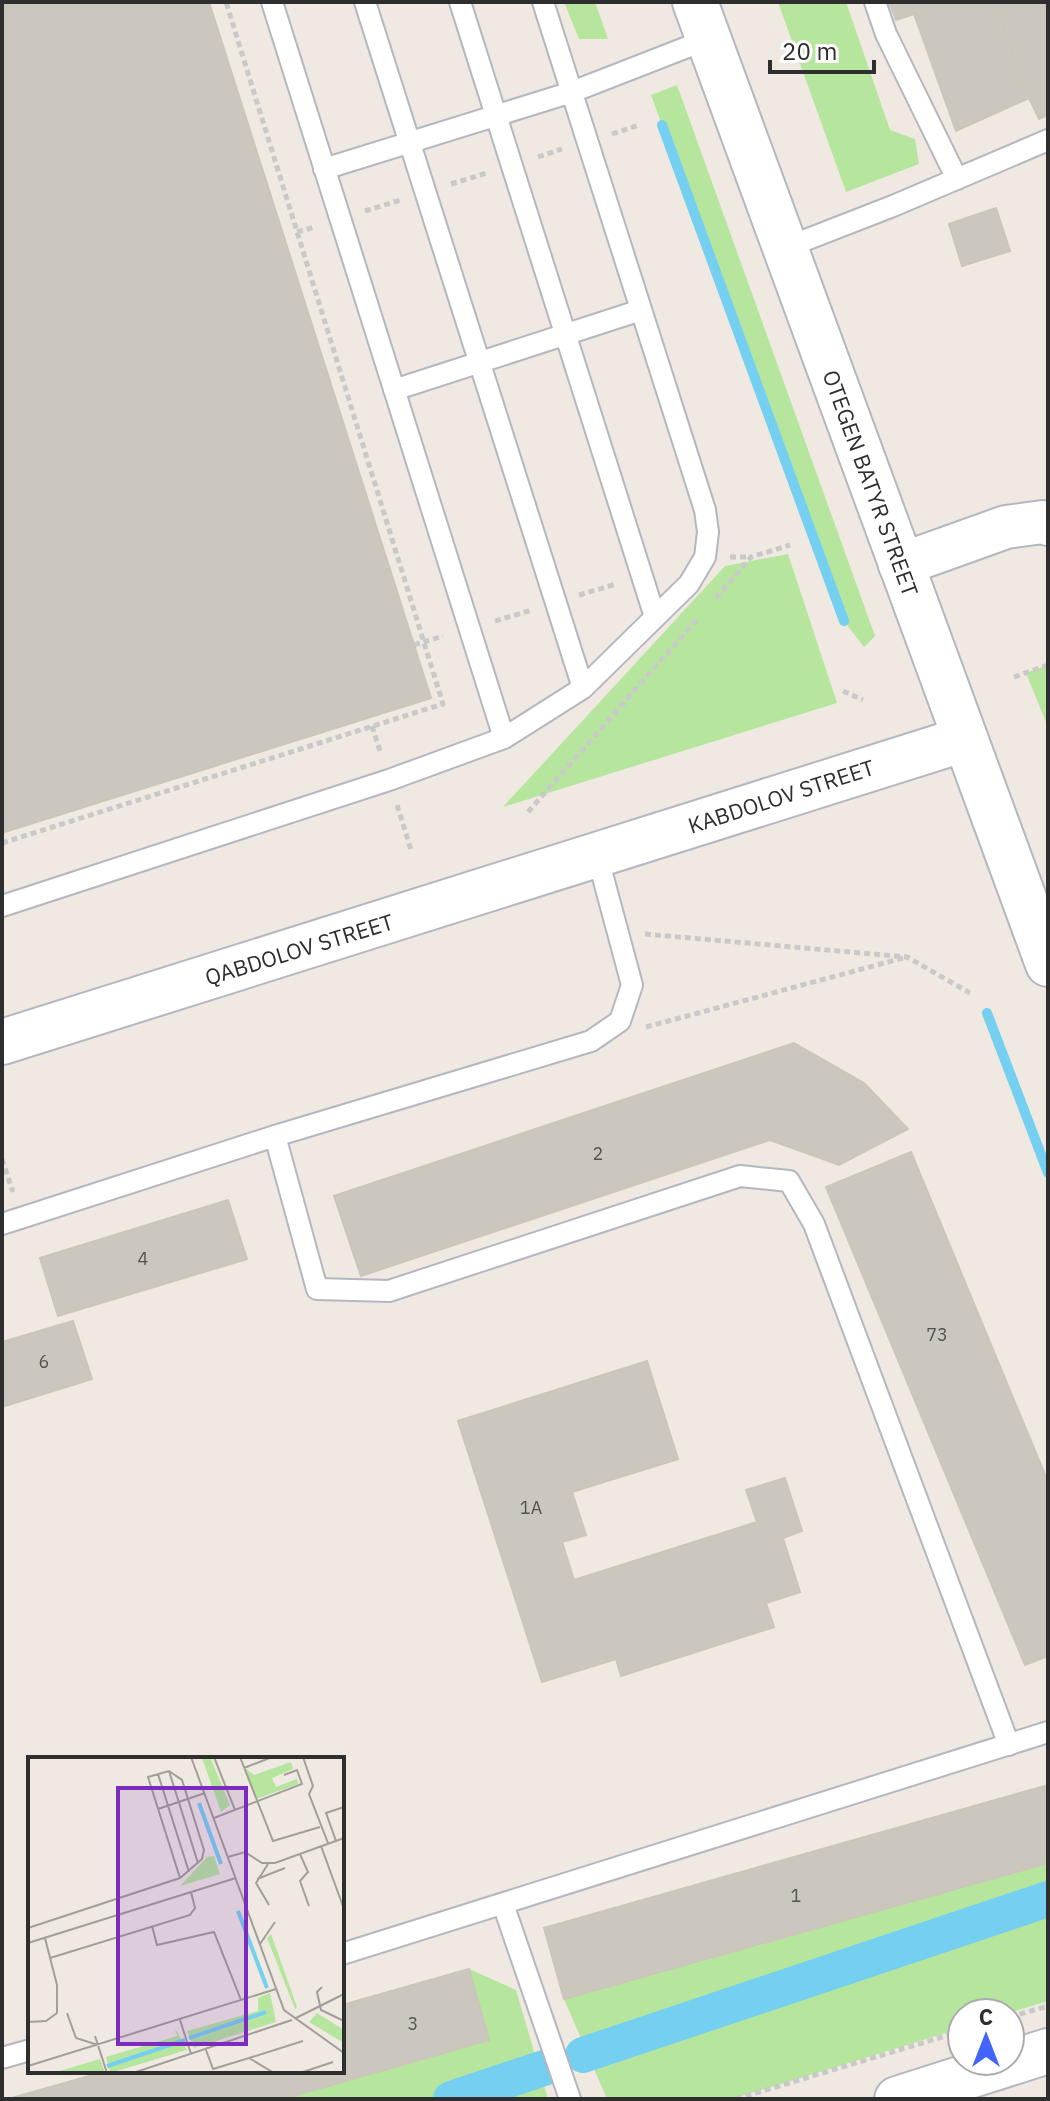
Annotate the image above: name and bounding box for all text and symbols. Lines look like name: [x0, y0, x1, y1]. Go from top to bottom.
scale bar: [770, 24, 874, 74]
text: 20 m: [782, 35, 837, 67]
street label: OTEGEN BATYR STREET: [817, 366, 926, 600]
street label: KABDOLOV STREET: [684, 752, 878, 840]
street label: QABDOLOV STREET: [201, 906, 397, 991]
house number: 2: [593, 1142, 603, 1165]
house number: 4: [138, 1247, 149, 1270]
house number: 73: [926, 1323, 948, 1346]
house number: 6: [39, 1350, 49, 1373]
house number: 1А: [520, 1496, 543, 1519]
inset map: [28, 1757, 344, 2073]
house number: 1: [791, 1884, 801, 1907]
north arrow: [946, 1997, 1026, 2077]
text: С: [979, 2002, 993, 2031]
house number: 3: [408, 2012, 418, 2035]

